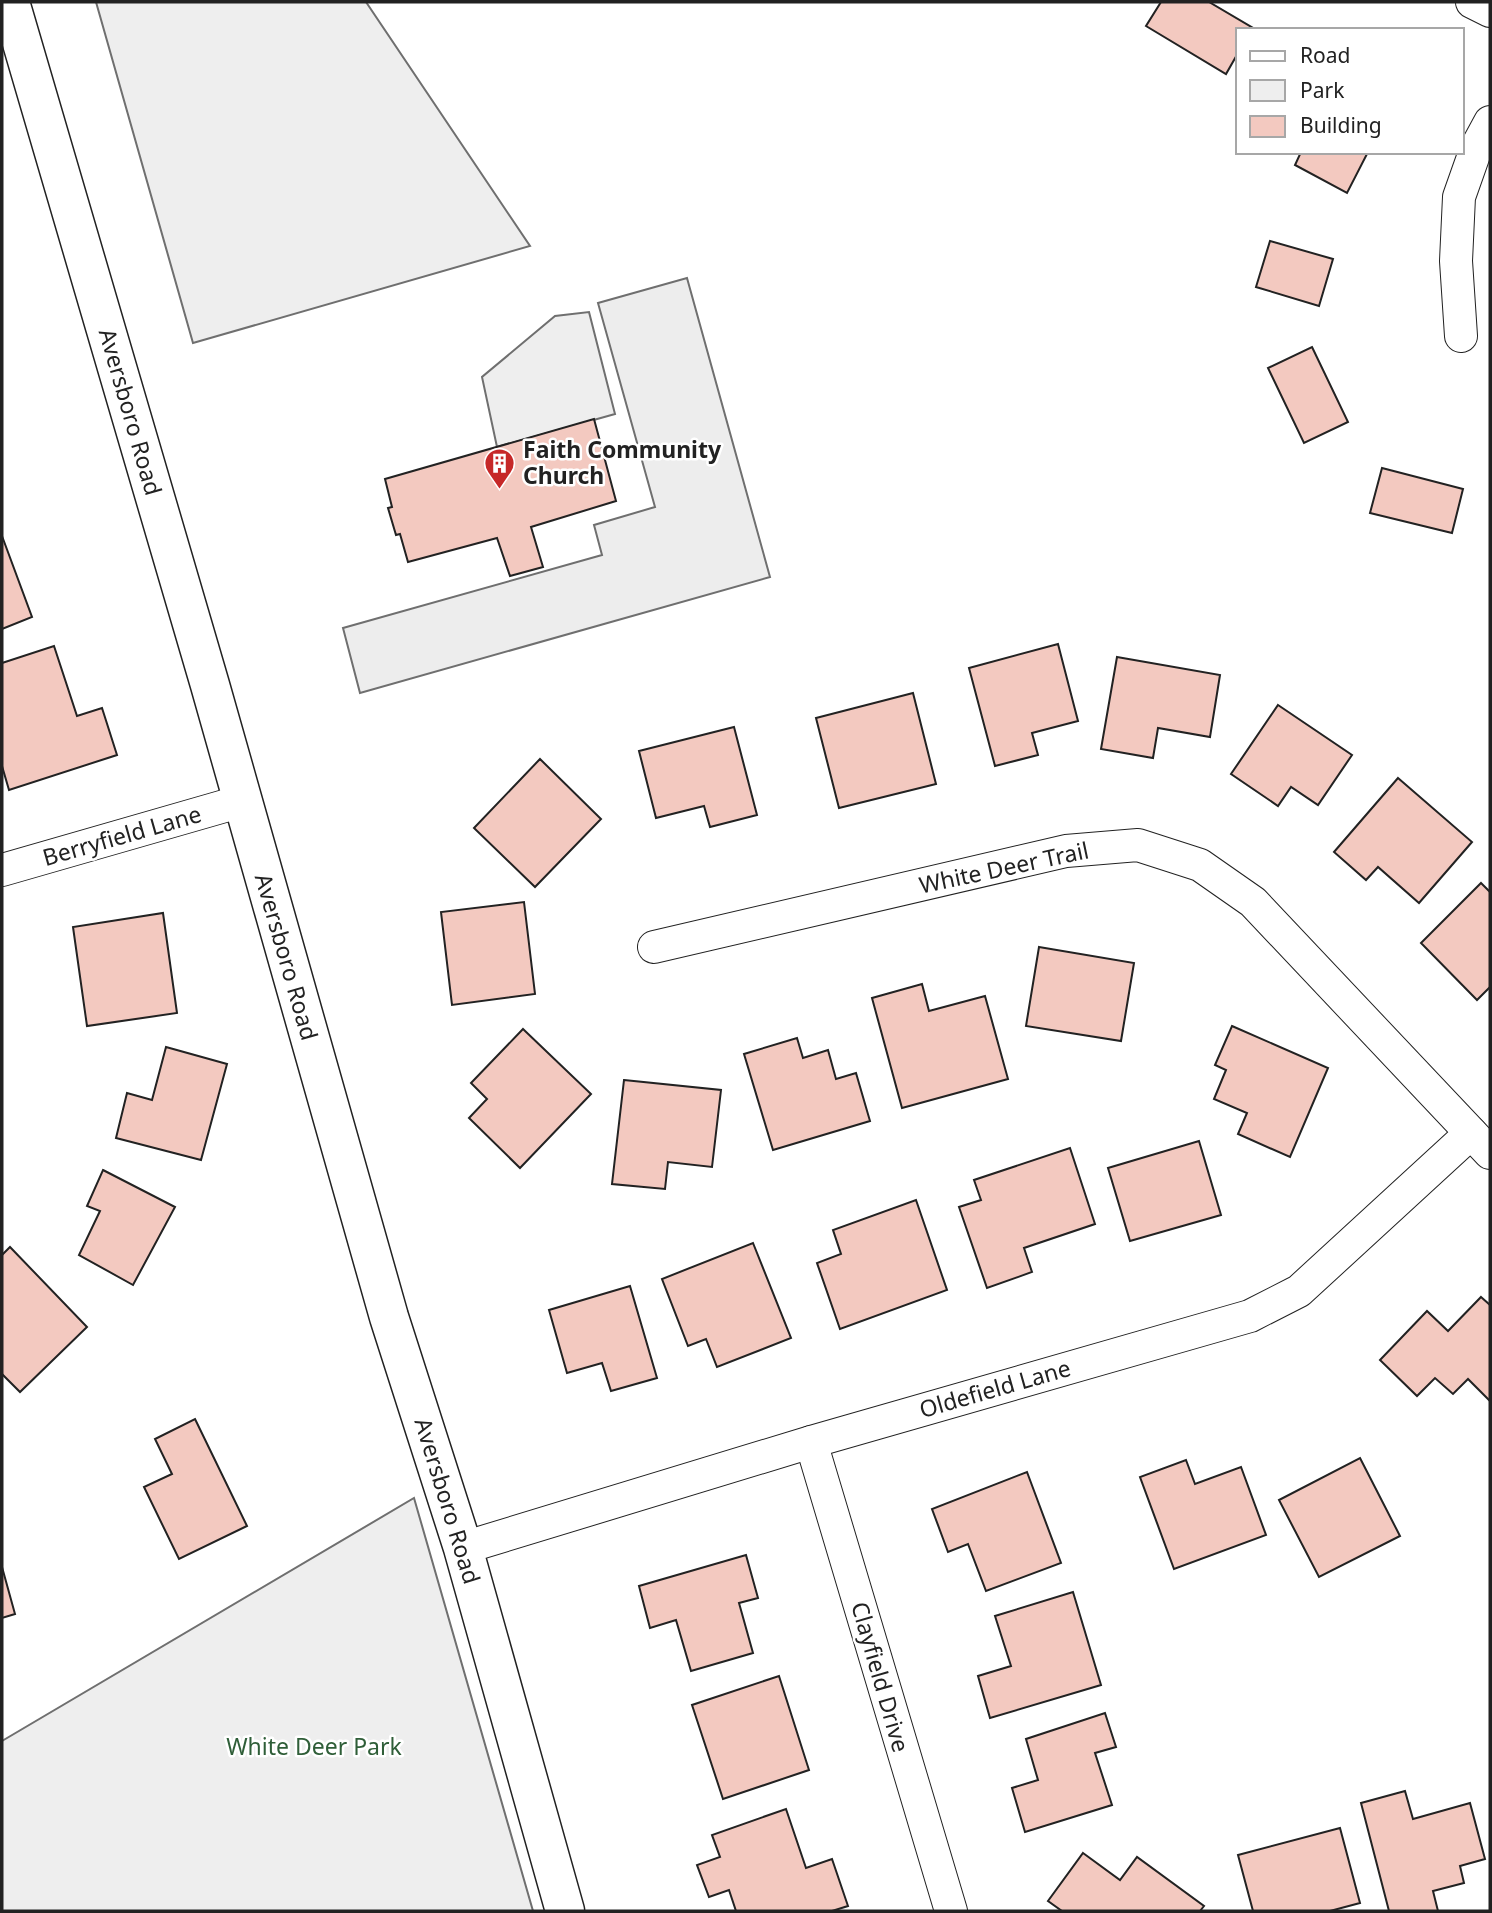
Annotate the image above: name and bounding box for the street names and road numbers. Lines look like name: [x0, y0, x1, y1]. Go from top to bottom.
street label: Aversboro Road: [92, 325, 170, 499]
street label: Berryfield Lane: [39, 797, 205, 873]
street label: White Deer Trail: [916, 833, 1091, 901]
street label: Aversboro Road: [248, 870, 326, 1044]
street label: Oldefield Lane: [915, 1351, 1074, 1425]
street label: Aversboro Road: [407, 1414, 488, 1588]
street label: Clayfield Drive: [844, 1598, 918, 1756]

